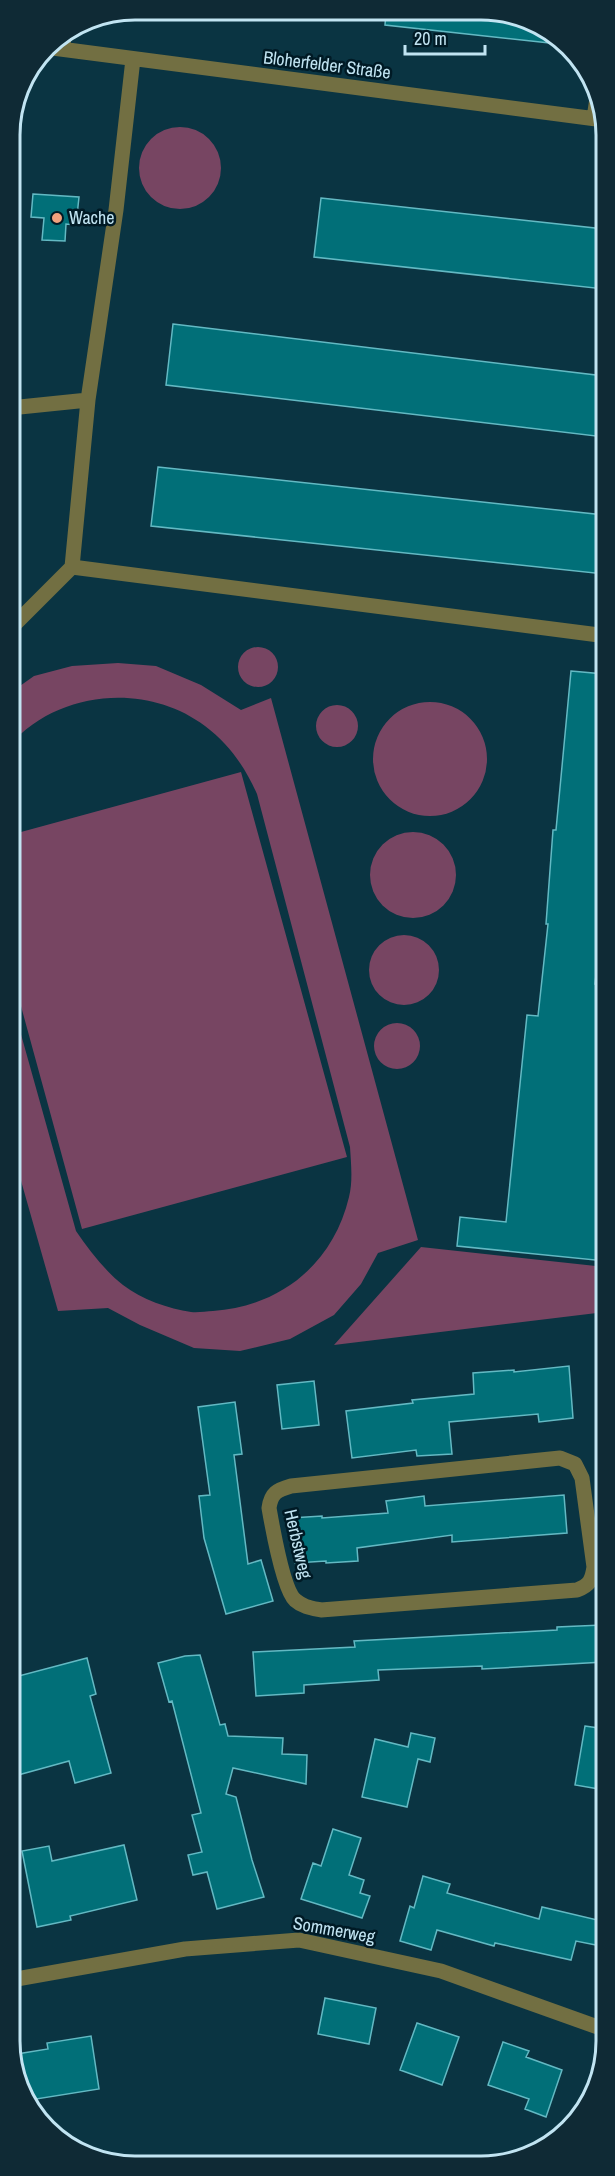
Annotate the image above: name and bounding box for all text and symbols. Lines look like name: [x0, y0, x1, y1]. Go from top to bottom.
scale bar: [405, 18, 484, 56]
text: 20 m: [414, 26, 447, 51]
street label: Bloherfelder Straße: [262, 44, 392, 85]
place label: Wache: [69, 205, 114, 230]
marker: Wache: [50, 211, 64, 225]
street label: Herbstweg: [278, 1507, 319, 1582]
street label: Sommerweg: [291, 1910, 378, 1949]

